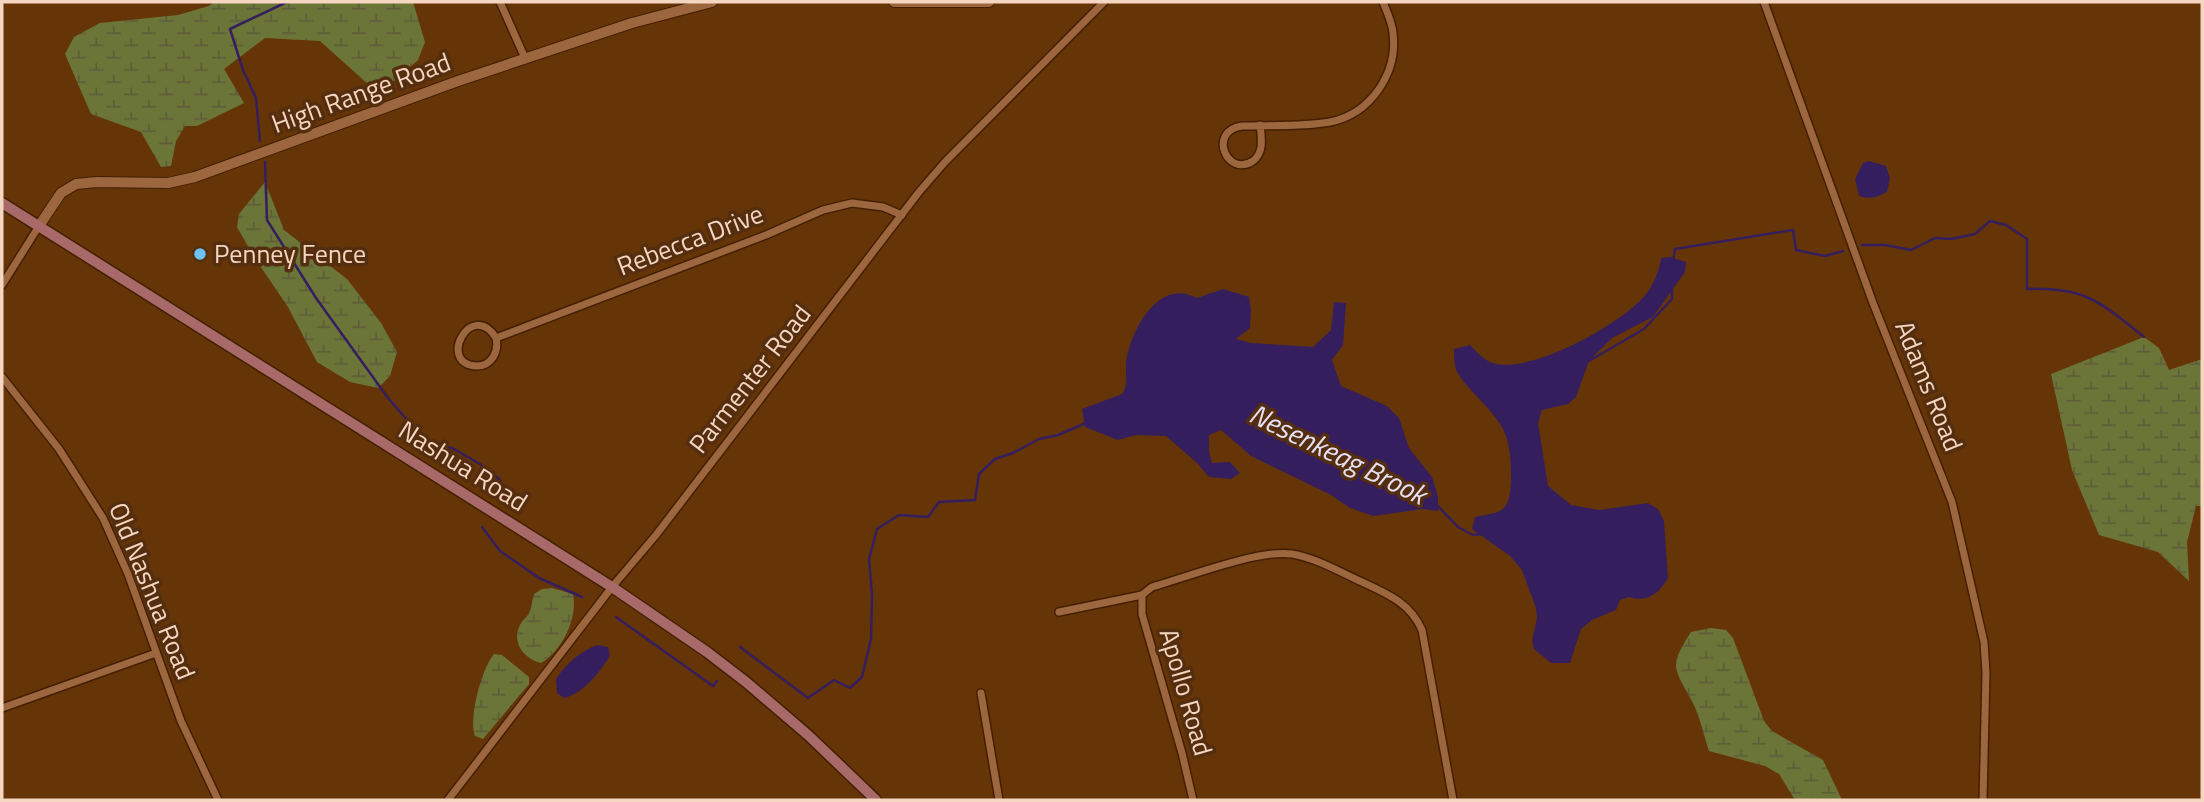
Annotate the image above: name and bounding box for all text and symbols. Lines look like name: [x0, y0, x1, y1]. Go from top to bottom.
street label: High Range Road: [266, 42, 456, 143]
street label: Rebecca Drive: [611, 194, 769, 285]
place label: Penney Fence: [214, 234, 366, 273]
marker: Penney Fence: [192, 246, 208, 262]
street label: Parmenter Road: [679, 296, 820, 461]
street label: Adams Road: [1886, 315, 1973, 457]
water label: Nesenkeag Brook: [1242, 392, 1437, 517]
street label: Nashua Road: [391, 410, 535, 521]
street label: Old Nashua Road: [99, 496, 206, 685]
street label: Apollo Road: [1150, 624, 1223, 760]

